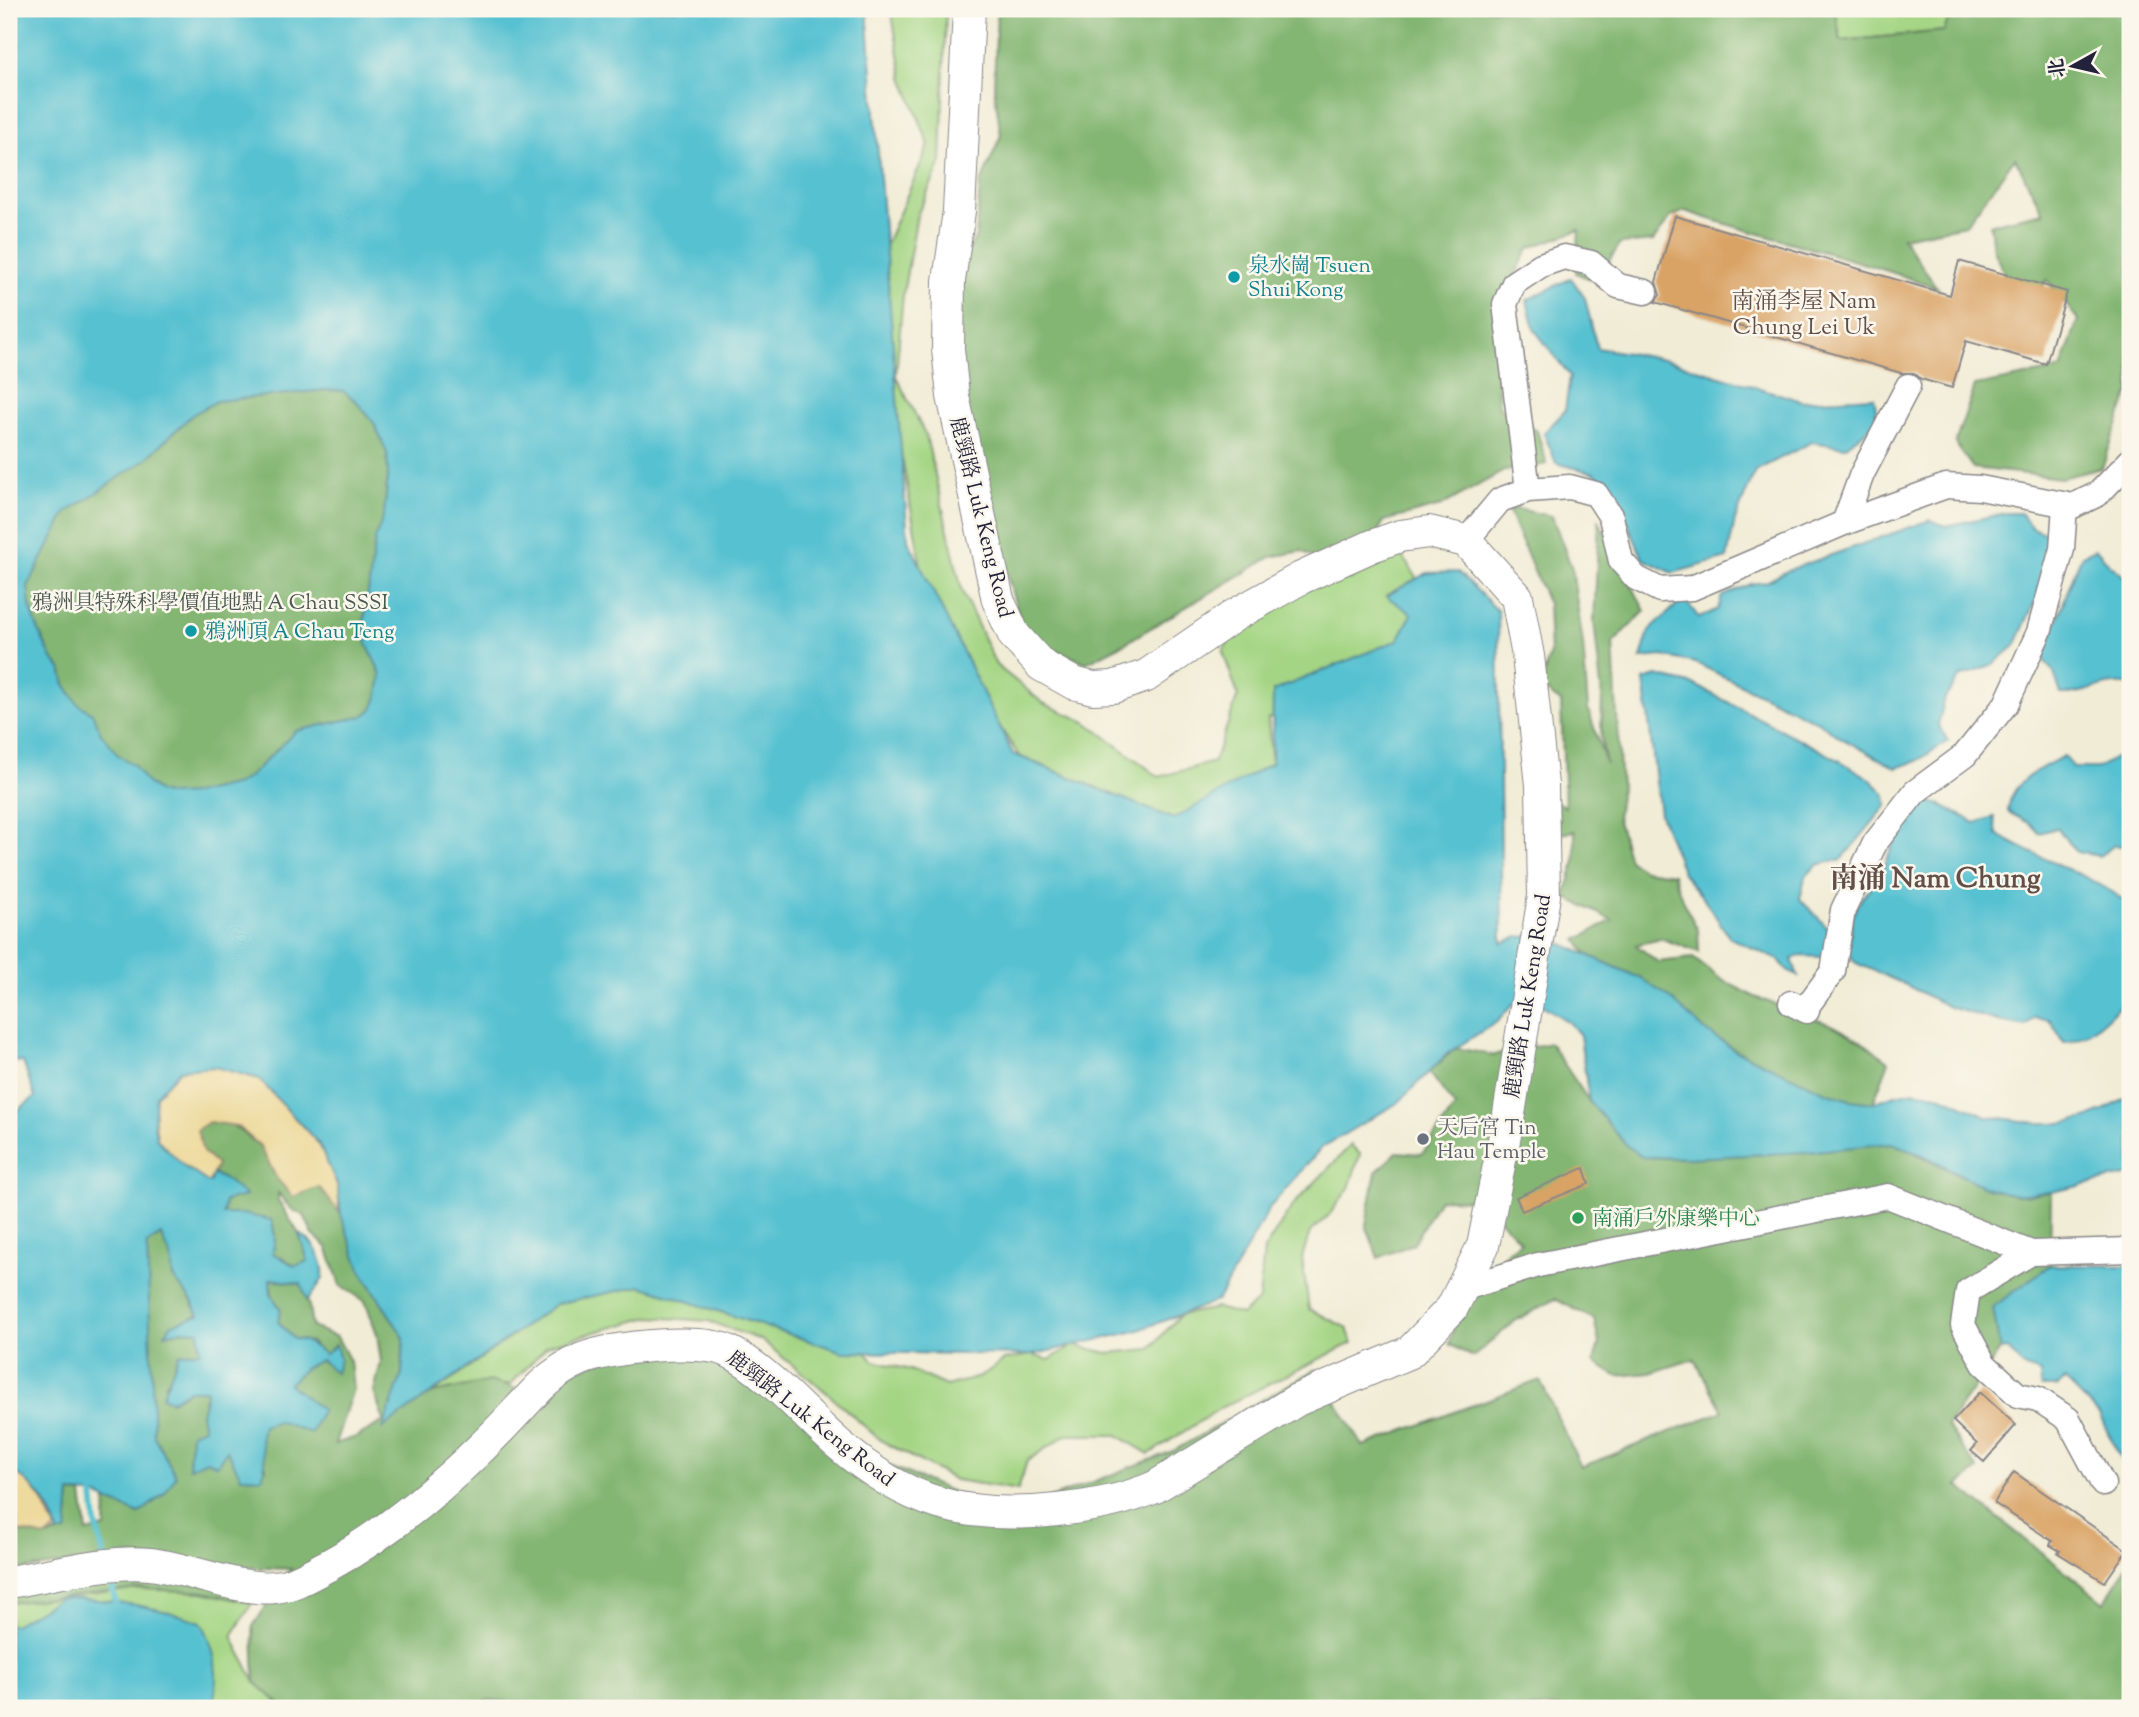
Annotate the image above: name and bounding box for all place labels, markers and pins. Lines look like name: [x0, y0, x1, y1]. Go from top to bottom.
place label: 泉水崗 Tsuen Shui Kong: [1248, 252, 1371, 306]
marker: 泉水崗 Tsuen Shui Kong: [1226, 269, 1242, 285]
place label: 鴉洲頂 A Chau Teng: [205, 618, 394, 648]
marker: 鴉洲頂 A Chau Teng: [183, 623, 199, 639]
place label: 天后宮 Tin Hau Temple: [1437, 1114, 1546, 1168]
marker: 天后宮 Tin Hau Temple: [1415, 1131, 1431, 1147]
place label: 南涌戶外康樂中心: [1592, 1205, 1760, 1235]
marker: 南涌戶外康樂中心: [1570, 1210, 1586, 1226]

